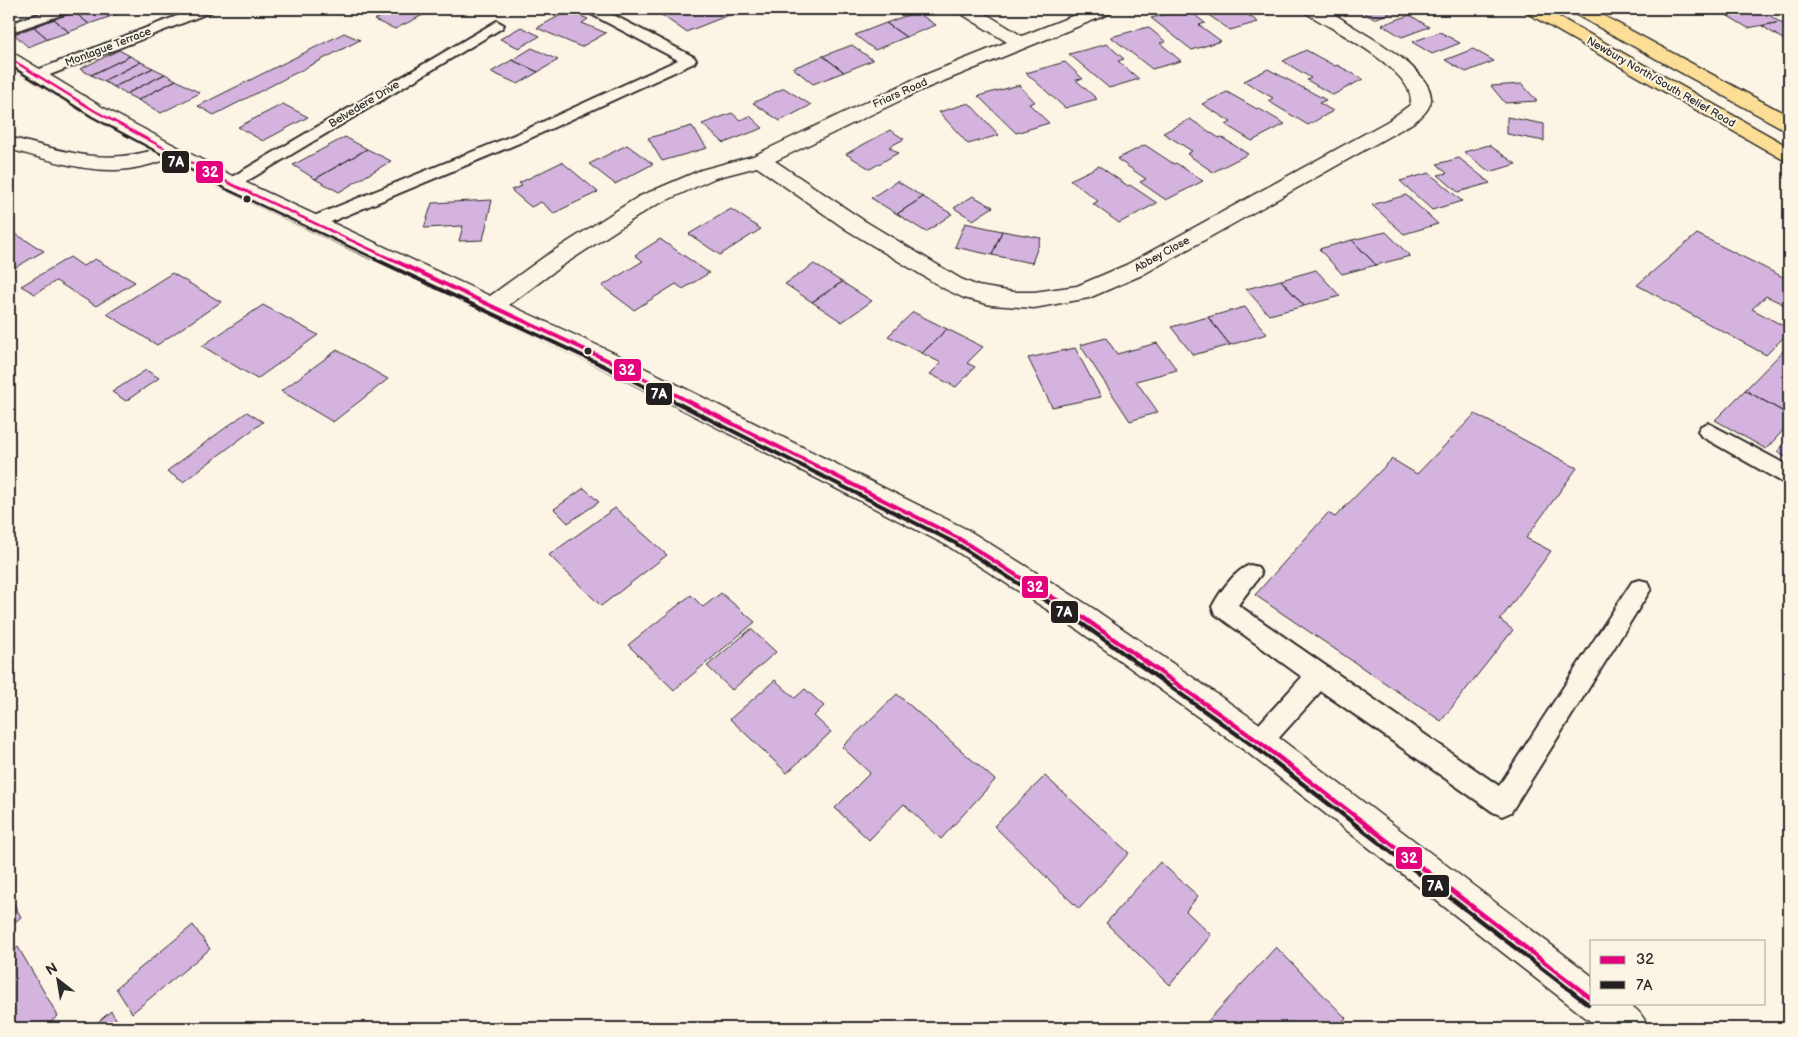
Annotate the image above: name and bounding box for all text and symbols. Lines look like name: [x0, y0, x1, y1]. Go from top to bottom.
street label: Montague Terrace: [63, 24, 153, 69]
street label: Newbury North/South Relief Road: [1584, 34, 1738, 130]
street label: Friars Road: [871, 75, 929, 111]
street label: Belvedere Drive: [326, 78, 402, 130]
line badge: 7A: [161, 150, 190, 174]
text: 7A: [168, 154, 185, 171]
line badge: 32: [195, 160, 224, 184]
text: 32: [202, 164, 219, 181]
unlabelled marker: [242, 194, 252, 204]
street label: Abbey Close: [1132, 233, 1192, 275]
unlabelled marker: [583, 346, 593, 356]
line badge: 32: [613, 358, 642, 382]
text: 32: [619, 362, 636, 379]
line badge: 7A: [645, 382, 673, 406]
text: 7A: [651, 386, 668, 403]
line badge: 32: [1021, 575, 1049, 599]
text: 32: [1027, 579, 1044, 596]
line badge: 7A: [1050, 600, 1079, 624]
text: 7A: [1056, 604, 1073, 621]
line badge: 32: [1395, 846, 1423, 870]
text: 32: [1401, 850, 1418, 867]
line badge: 7A: [1421, 874, 1450, 898]
text: 7A: [1427, 878, 1444, 895]
legend: [1590, 940, 1766, 1004]
text: 32: [1636, 950, 1654, 969]
north arrow: [32, 954, 82, 1004]
text: N: [43, 959, 60, 979]
text: 7A: [1636, 976, 1653, 995]

